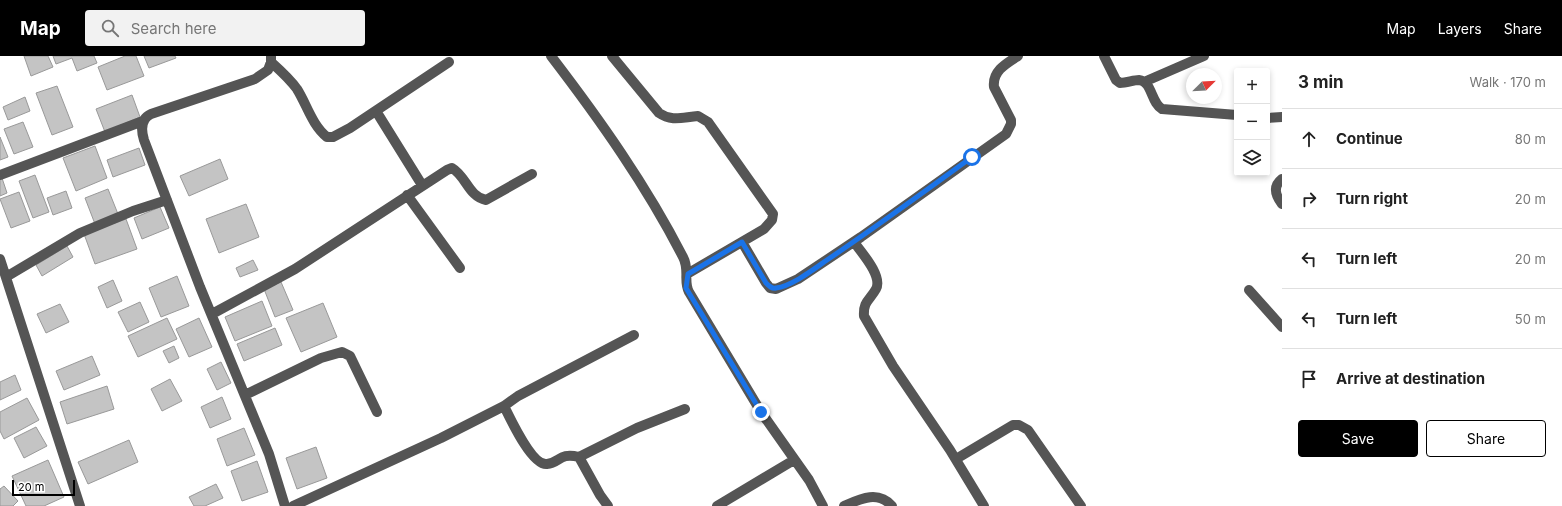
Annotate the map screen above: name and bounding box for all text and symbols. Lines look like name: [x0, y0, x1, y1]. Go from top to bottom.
search box: [85, 10, 365, 46]
text: Map: [20, 17, 61, 40]
icon: search: [99, 17, 121, 39]
text: Search here: [131, 19, 216, 38]
text: Map: [1387, 20, 1416, 37]
text: Layers: [1438, 20, 1482, 37]
text: Share: [1504, 20, 1542, 37]
north arrow: [1186, 68, 1222, 104]
map controls: [1234, 68, 1270, 176]
button: +: [1234, 68, 1270, 104]
text: 3 min: [1298, 72, 1344, 92]
text: Walk · 170 m: [1470, 74, 1546, 90]
button: −: [1234, 104, 1270, 140]
icon: ahead: [1298, 128, 1320, 150]
text: Continue: [1336, 129, 1403, 148]
text: 80 m: [1515, 131, 1546, 147]
button: layers: [1234, 140, 1270, 176]
route start: [963, 148, 981, 166]
icon: right: [1298, 188, 1320, 210]
text: Turn right: [1336, 189, 1408, 208]
text: 20 m: [1515, 191, 1546, 207]
icon: left: [1298, 248, 1320, 270]
text: Turn left: [1336, 249, 1397, 268]
text: 20 m: [1515, 251, 1546, 267]
icon: left: [1298, 308, 1320, 330]
text: Turn left: [1336, 309, 1397, 328]
text: 50 m: [1515, 311, 1546, 327]
icon: arrive: [1298, 368, 1320, 390]
text: Arrive at destination: [1336, 369, 1485, 388]
route end: [752, 403, 770, 421]
button: Save: [1298, 420, 1418, 457]
button: Share: [1426, 420, 1546, 457]
scale bar: [12, 478, 75, 497]
text: 20 m: [18, 480, 44, 494]

